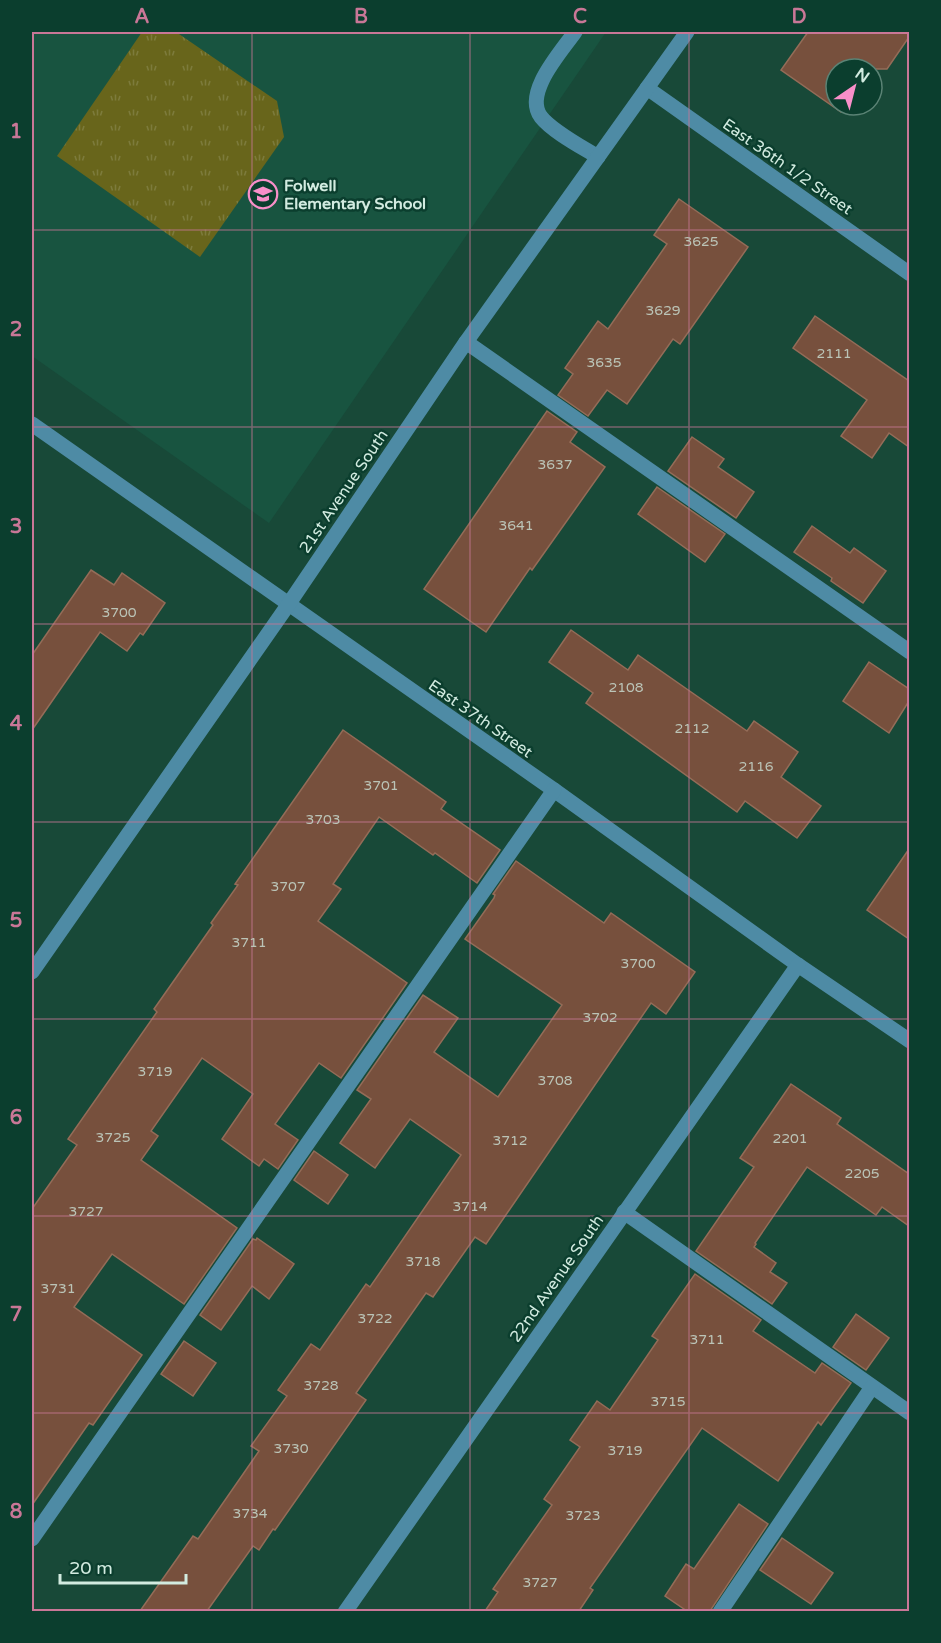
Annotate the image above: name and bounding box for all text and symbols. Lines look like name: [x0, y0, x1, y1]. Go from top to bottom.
text: A: [135, 5, 150, 29]
text: B: [354, 5, 368, 29]
text: C: [573, 5, 587, 29]
text: D: [791, 5, 807, 29]
north arrow: [824, 57, 884, 117]
text: N: [851, 64, 873, 87]
street label: East 36th 1/2 Street: [719, 114, 856, 219]
text: 1: [10, 120, 22, 144]
place label: Folwell Elementary School: [284, 176, 426, 214]
school or university icon: Folwell Elementary School: [247, 178, 279, 210]
house number: 3625: [683, 233, 719, 250]
house number: 3629: [645, 302, 681, 319]
text: 2: [10, 318, 22, 342]
house number: 2111: [816, 345, 852, 362]
house number: 3635: [586, 354, 622, 371]
street label: 21st Avenue South: [295, 426, 393, 557]
house number: 3637: [537, 456, 573, 473]
text: 3: [10, 515, 22, 539]
house number: 3641: [498, 517, 534, 534]
house number: 3700: [101, 604, 137, 621]
street label: East 37th Street: [424, 675, 536, 762]
house number: 2108: [608, 679, 644, 696]
text: 4: [10, 712, 23, 736]
house number: 2112: [674, 720, 710, 737]
house number: 2116: [738, 758, 774, 775]
house number: 3701: [363, 777, 399, 794]
house number: 3703: [305, 811, 341, 828]
house number: 3707: [270, 878, 306, 895]
text: 5: [10, 909, 22, 933]
house number: 3711: [231, 934, 267, 951]
house number: 3700: [620, 955, 656, 972]
house number: 3702: [582, 1009, 618, 1026]
house number: 3719: [137, 1063, 173, 1080]
house number: 3708: [537, 1072, 573, 1089]
text: 6: [10, 1106, 22, 1130]
house number: 3725: [95, 1129, 131, 1146]
house number: 2201: [772, 1130, 808, 1147]
house number: 3712: [492, 1132, 528, 1149]
house number: 2205: [844, 1165, 880, 1182]
house number: 3714: [452, 1198, 488, 1215]
house number: 3727: [68, 1203, 104, 1220]
street label: 22nd Avenue South: [505, 1211, 608, 1346]
house number: 3718: [405, 1253, 441, 1270]
house number: 3731: [40, 1280, 76, 1297]
text: 7: [10, 1303, 22, 1327]
house number: 3722: [357, 1310, 393, 1327]
house number: 3711: [689, 1331, 725, 1348]
house number: 3728: [303, 1377, 339, 1394]
house number: 3715: [650, 1393, 686, 1410]
house number: 3730: [273, 1440, 309, 1457]
house number: 3719: [607, 1442, 643, 1459]
text: 8: [10, 1500, 22, 1524]
house number: 3734: [232, 1505, 268, 1522]
house number: 3723: [565, 1507, 601, 1524]
scale bar: [60, 1547, 186, 1585]
text: 20 m: [69, 1557, 113, 1579]
house number: 3727: [522, 1574, 558, 1591]

